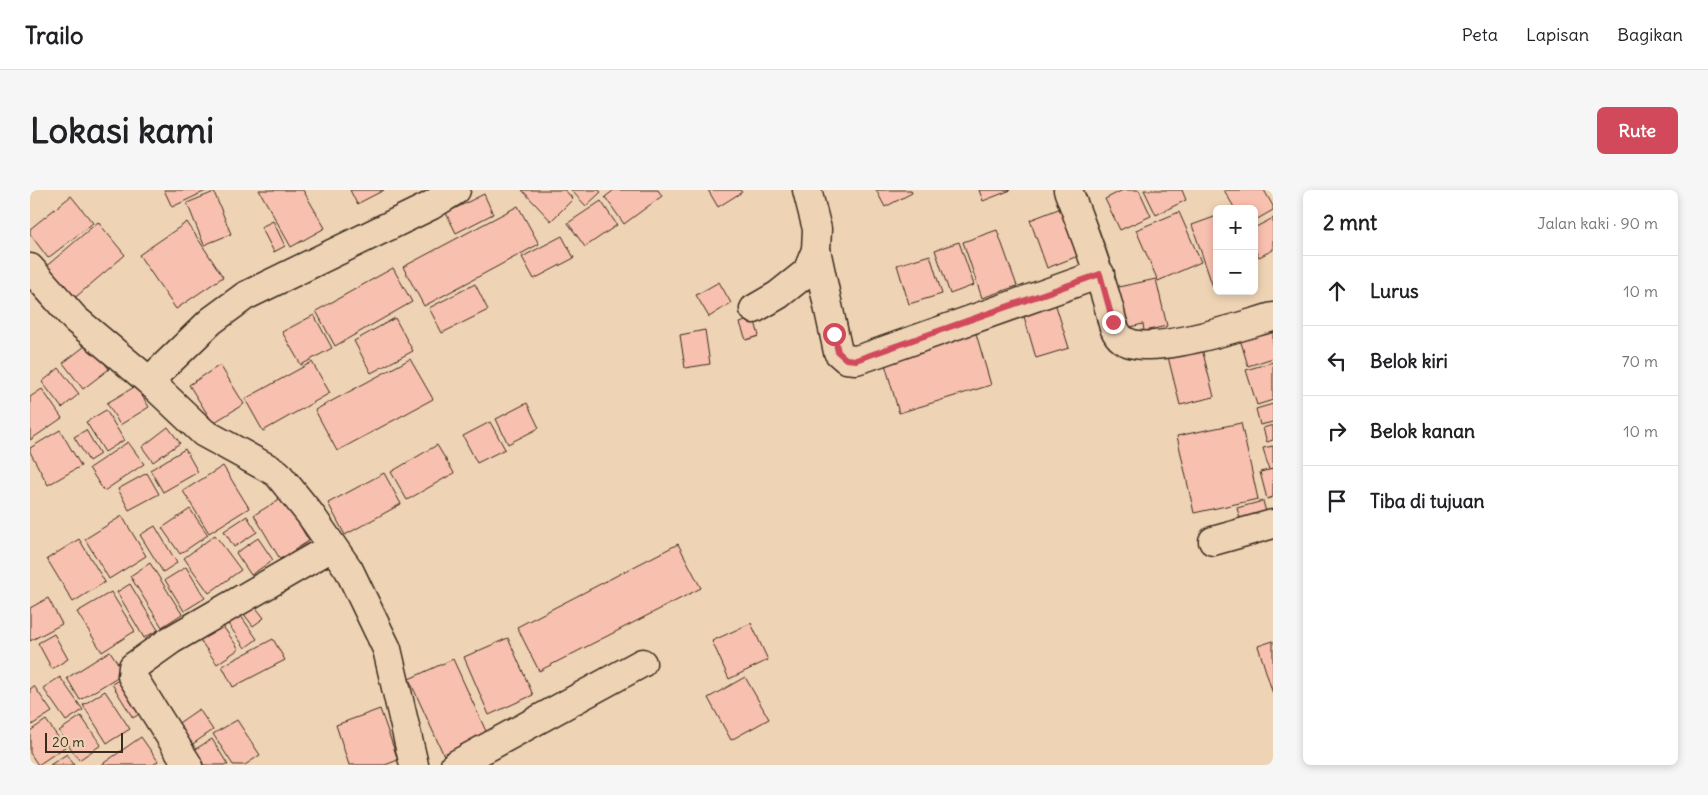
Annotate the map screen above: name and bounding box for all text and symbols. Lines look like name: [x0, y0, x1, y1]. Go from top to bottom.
text: Trailo: [25, 20, 83, 50]
text: Peta: [1462, 23, 1498, 46]
text: Lapisan: [1526, 23, 1589, 46]
text: Bagikan: [1617, 23, 1683, 46]
button: Rute: [1597, 107, 1678, 154]
text: Lokasi kami: [30, 108, 214, 152]
map controls: [1213, 205, 1258, 295]
button: +: [1213, 205, 1258, 250]
text: 2 mnt: [1323, 209, 1377, 236]
text: Jalan kaki · 90 m: [1537, 213, 1658, 233]
button: −: [1213, 250, 1258, 295]
icon: ahead: [1323, 277, 1351, 305]
text: Lurus: [1370, 279, 1419, 303]
text: 10 m: [1623, 281, 1658, 301]
route end: [1102, 311, 1125, 334]
route start: [823, 323, 846, 346]
icon: left: [1323, 347, 1351, 375]
text: Belok kiri: [1370, 349, 1448, 373]
text: 70 m: [1622, 351, 1658, 371]
icon: right: [1323, 417, 1351, 445]
text: Belok kanan: [1370, 419, 1475, 443]
text: 10 m: [1623, 421, 1658, 441]
icon: arrive: [1323, 487, 1351, 515]
text: Tiba di tujuan: [1370, 489, 1485, 513]
scale bar: [45, 730, 122, 753]
text: 20 m: [52, 733, 85, 751]

